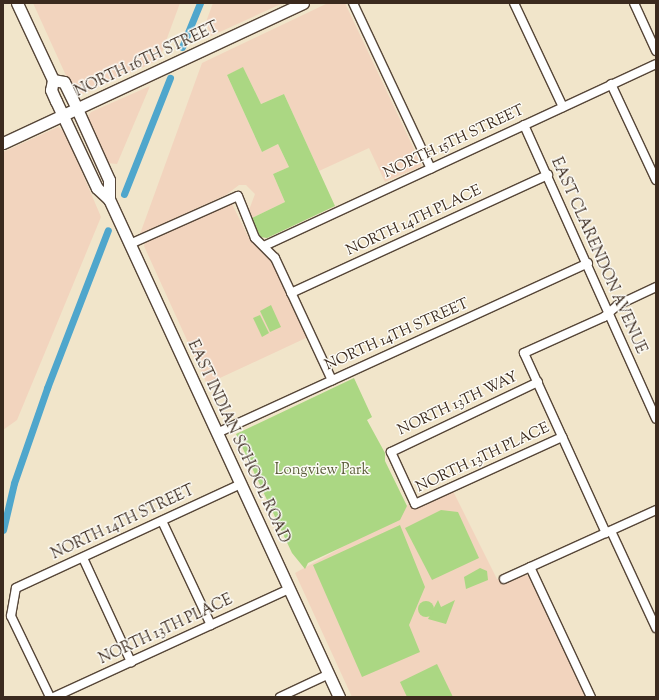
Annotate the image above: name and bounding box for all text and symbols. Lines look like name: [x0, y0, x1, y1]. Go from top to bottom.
street label: NORTH 16TH STREET: [72, 19, 222, 101]
street label: NORTH 15TH STREET: [381, 101, 527, 183]
street label: EAST CLARENDON AVENUE: [546, 155, 650, 357]
street label: NORTH 14TH PLACE: [344, 182, 484, 260]
street label: NORTH 14TH STREET: [322, 295, 472, 375]
street label: EAST INDIAN SCHOOL ROAD: [183, 338, 293, 546]
street label: NORTH 13TH WAY: [395, 368, 521, 440]
street label: NORTH 13TH PLACE: [413, 419, 553, 497]
park label: Longview Park: [274, 462, 370, 480]
street label: NORTH 14TH STREET: [49, 482, 197, 564]
street label: NORTH 13TH PLACE: [96, 591, 236, 669]

